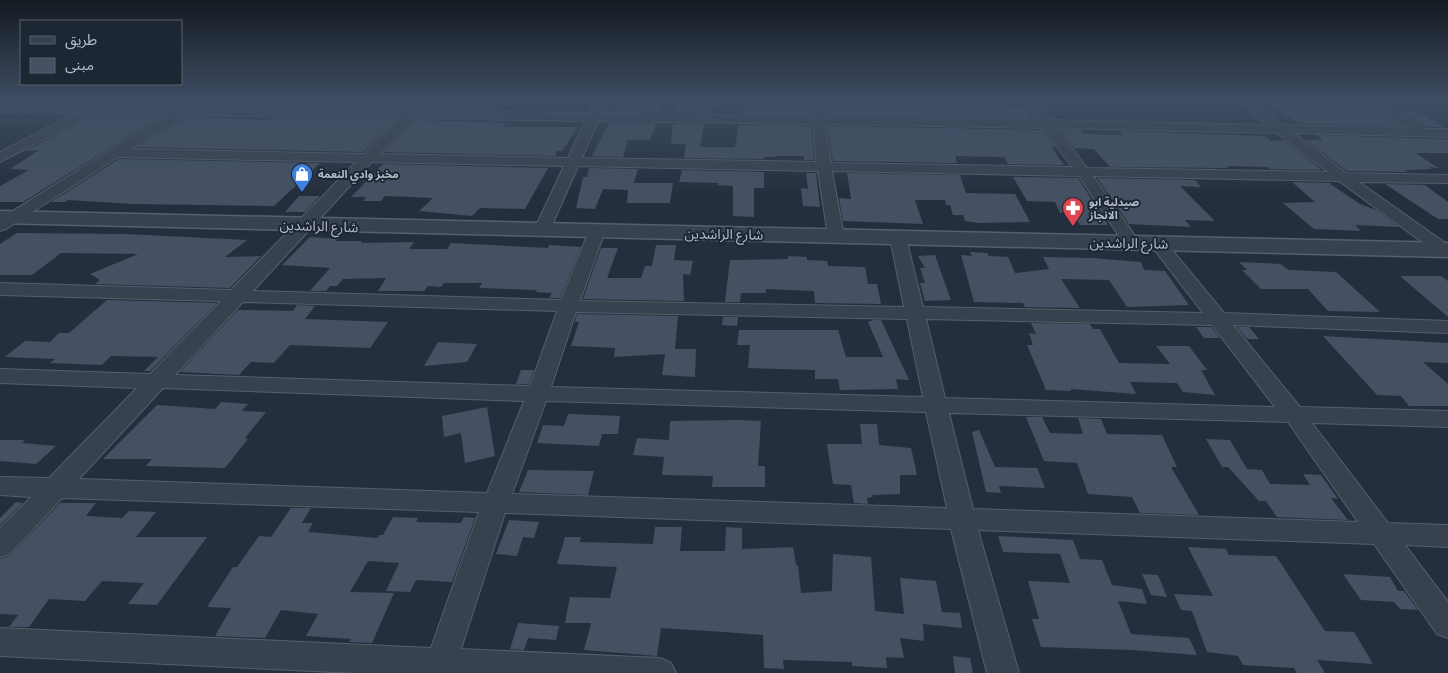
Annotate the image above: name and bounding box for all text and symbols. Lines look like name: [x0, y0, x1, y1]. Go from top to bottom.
legend: [20, 20, 182, 85]
text: طريق: [65, 29, 97, 50]
text: مبنى: [65, 54, 94, 75]
shop icon: مخبز وادي النعمة: [290, 162, 314, 193]
place label: مخبز وادي النعمة: [318, 167, 399, 184]
place label: صيدلية ابو الانجاز: [1088, 195, 1139, 222]
pharmacy icon: صيدلية ابو الانجاز: [1061, 196, 1085, 227]
street label: شارع الراشدين: [279, 216, 359, 238]
street label: شارع الراشدين: [684, 224, 764, 246]
street label: شارع الراشدين: [1089, 233, 1169, 255]

